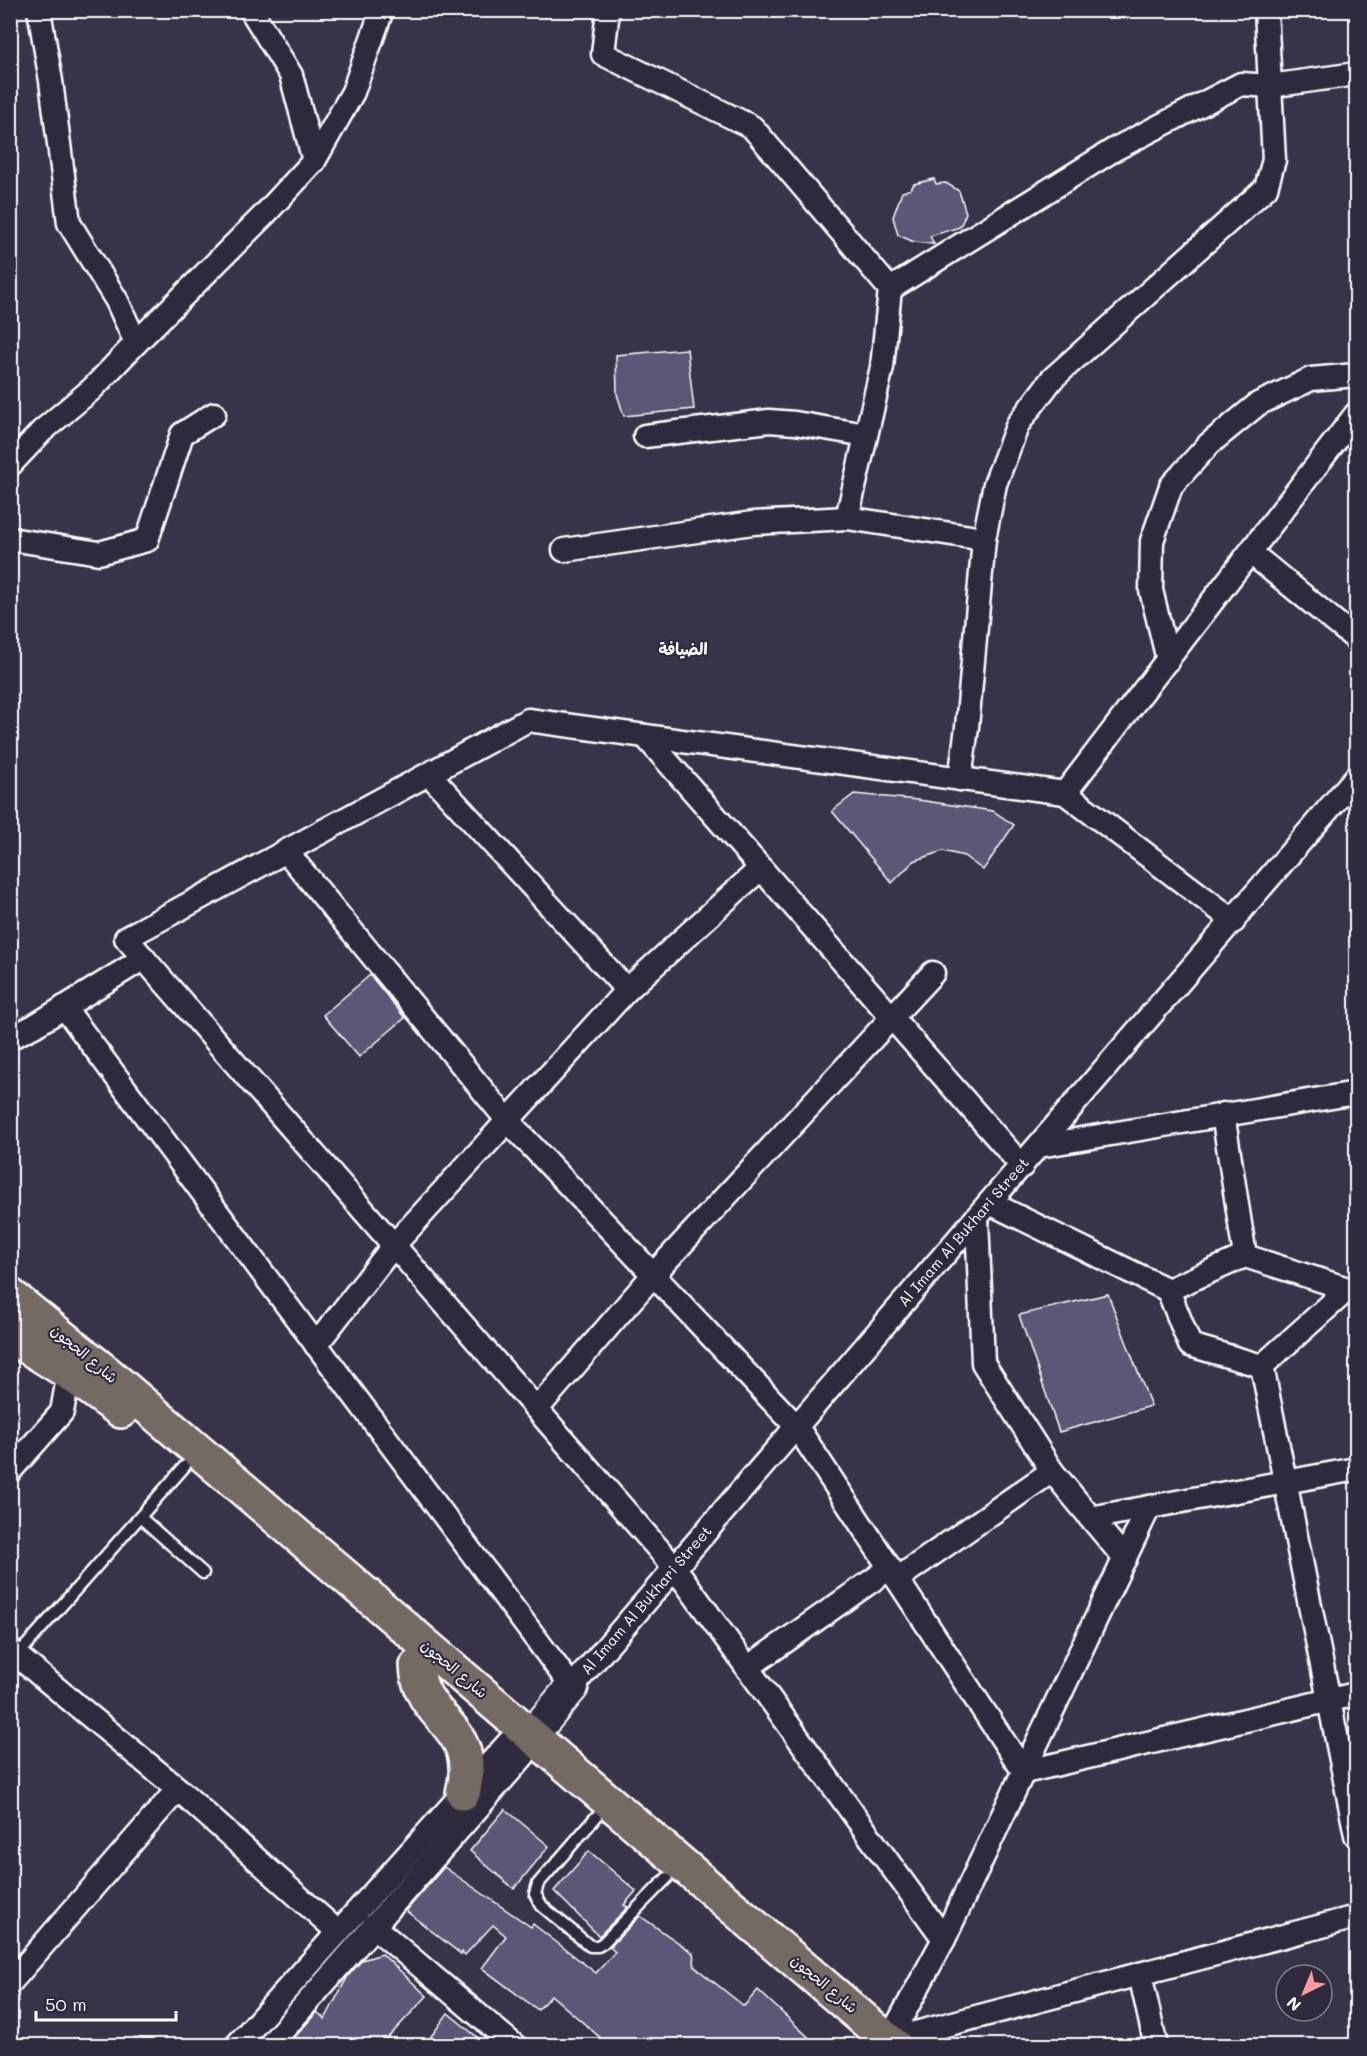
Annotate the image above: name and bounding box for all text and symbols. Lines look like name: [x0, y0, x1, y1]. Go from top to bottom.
district label: الضيافة: [658, 638, 708, 659]
street label: Al Imam Al Bukhari Street: [893, 1153, 1033, 1310]
street label: شارع الحجون: [46, 1319, 122, 1388]
street label: Al Imam Al Bukhari Street: [576, 1521, 716, 1679]
street label: شارع الحجون: [416, 1634, 492, 1703]
street label: شارع الحجون: [786, 1949, 862, 2018]
north arrow: [1274, 1963, 1334, 2023]
scale bar: [36, 1984, 176, 2022]
text: 50 m: [45, 1992, 87, 2016]
text: N: [1282, 1993, 1305, 2016]

